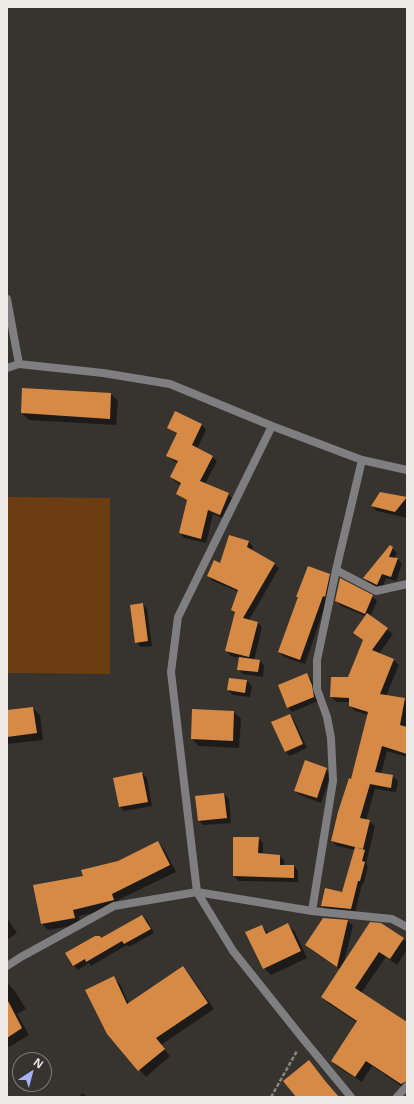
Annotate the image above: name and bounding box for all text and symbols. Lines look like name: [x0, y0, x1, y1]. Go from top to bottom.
north arrow: [12, 1052, 52, 1092]
text: N: [31, 1054, 47, 1071]

